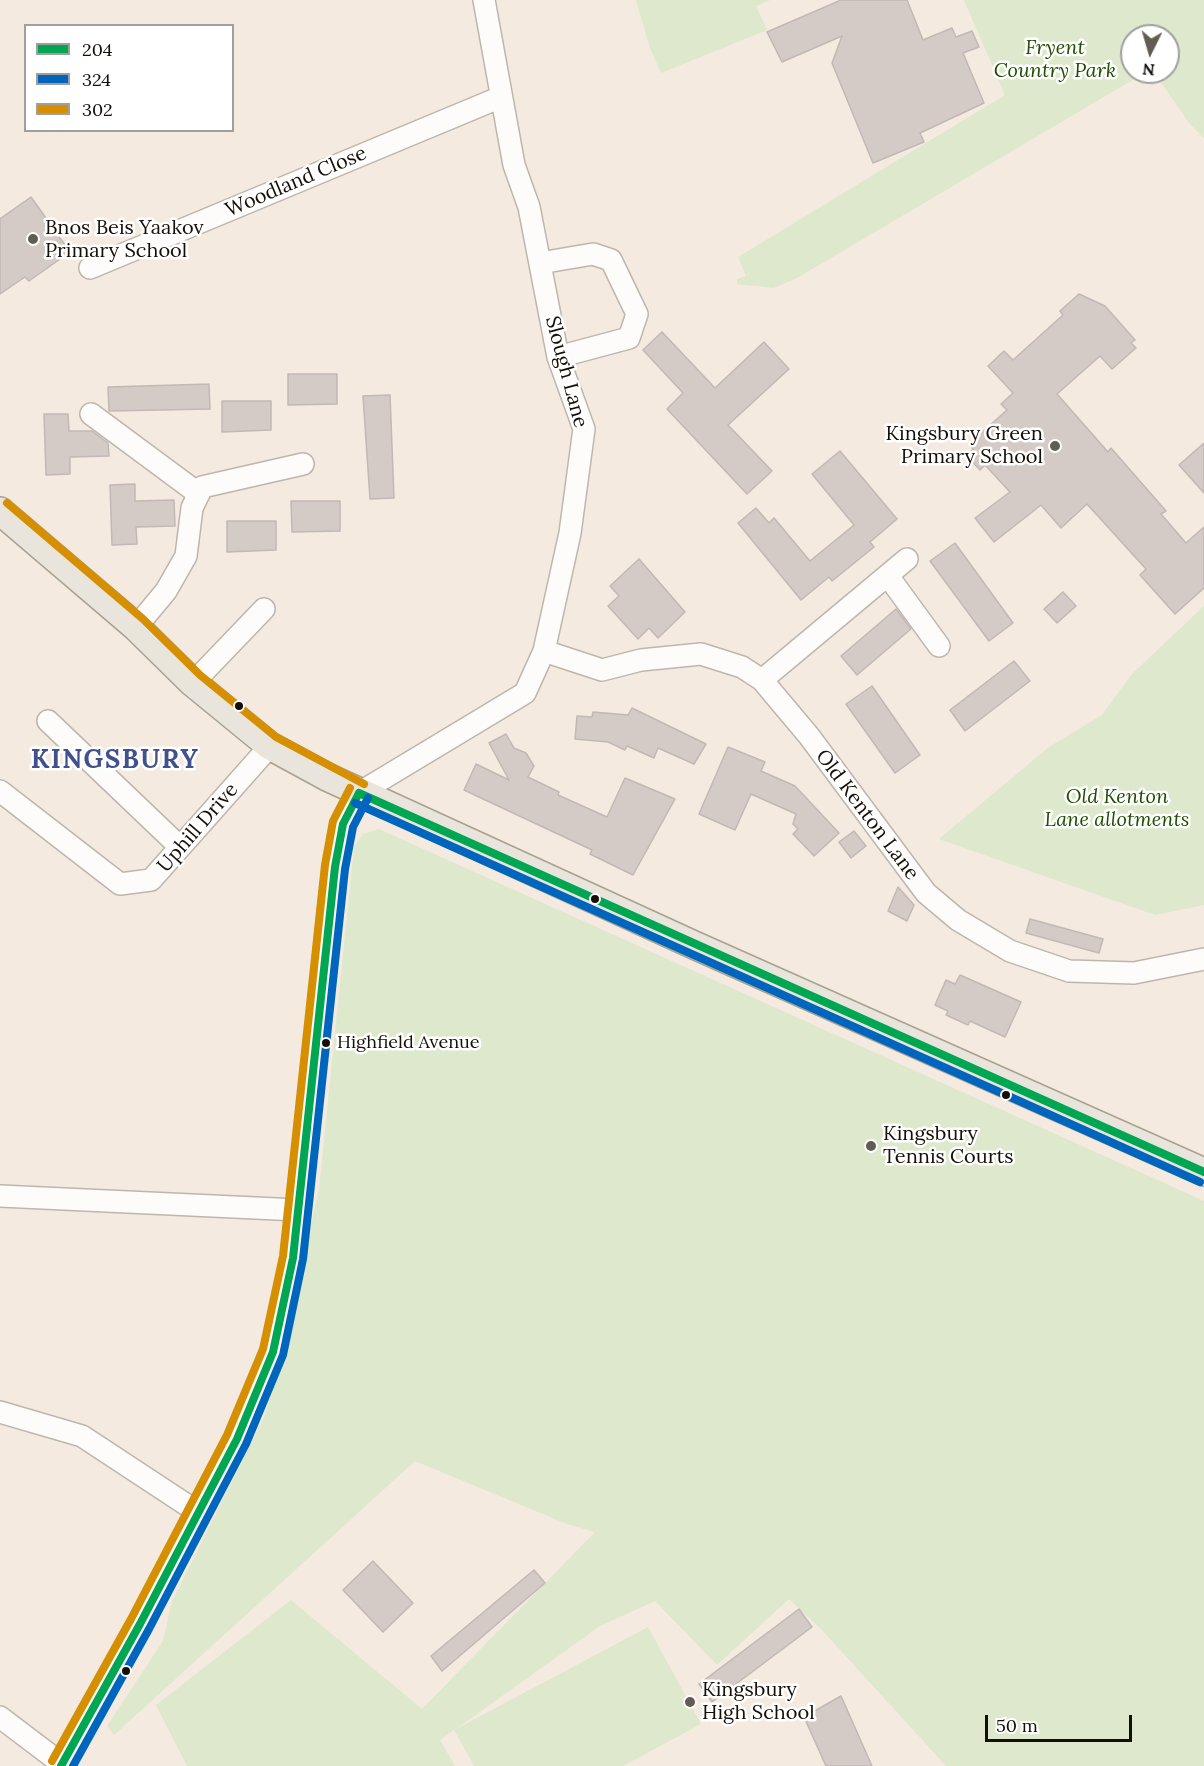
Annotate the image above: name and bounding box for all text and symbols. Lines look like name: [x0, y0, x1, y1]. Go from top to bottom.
legend: [24, 24, 234, 132]
north arrow: [1120, 24, 1180, 84]
park label: Fryent Country Park: [994, 36, 1116, 83]
text: 204: [82, 38, 113, 61]
text: N: [1142, 59, 1156, 80]
text: 324: [82, 68, 111, 91]
text: 302: [82, 98, 113, 121]
street label: Woodland Close: [222, 141, 370, 223]
place label: Bnos Beis Yaakov Primary School: [45, 216, 204, 263]
marker: Bnos Beis Yaakov Primary School: [26, 232, 40, 246]
street label: Slough Lane: [540, 314, 592, 430]
place label: Kingsbury Green Primary School: [885, 422, 1043, 469]
marker: Kingsbury Green Primary School: [1048, 439, 1062, 453]
unlabelled marker: [233, 700, 245, 712]
district label: KINGSBURY: [31, 745, 199, 777]
street label: Old Kenton Lane: [810, 745, 924, 885]
street label: Uphill Drive: [153, 778, 243, 878]
park label: Old Kenton Lane allotments: [1045, 785, 1189, 832]
unlabelled marker: [589, 893, 601, 905]
place label: Highfield Avenue: [337, 1032, 480, 1054]
marker: Highfield Avenue: [320, 1037, 332, 1049]
unlabelled marker: [1000, 1089, 1012, 1101]
place label: Kingsbury Tennis Courts: [883, 1122, 1013, 1169]
marker: Kingsbury Tennis Courts: [864, 1139, 878, 1153]
unlabelled marker: [120, 1665, 132, 1677]
place label: Kingsbury High School: [702, 1678, 815, 1725]
marker: Kingsbury High School: [683, 1695, 697, 1709]
scale bar: [988, 1703, 1135, 1741]
text: 50 m: [996, 1714, 1038, 1737]

